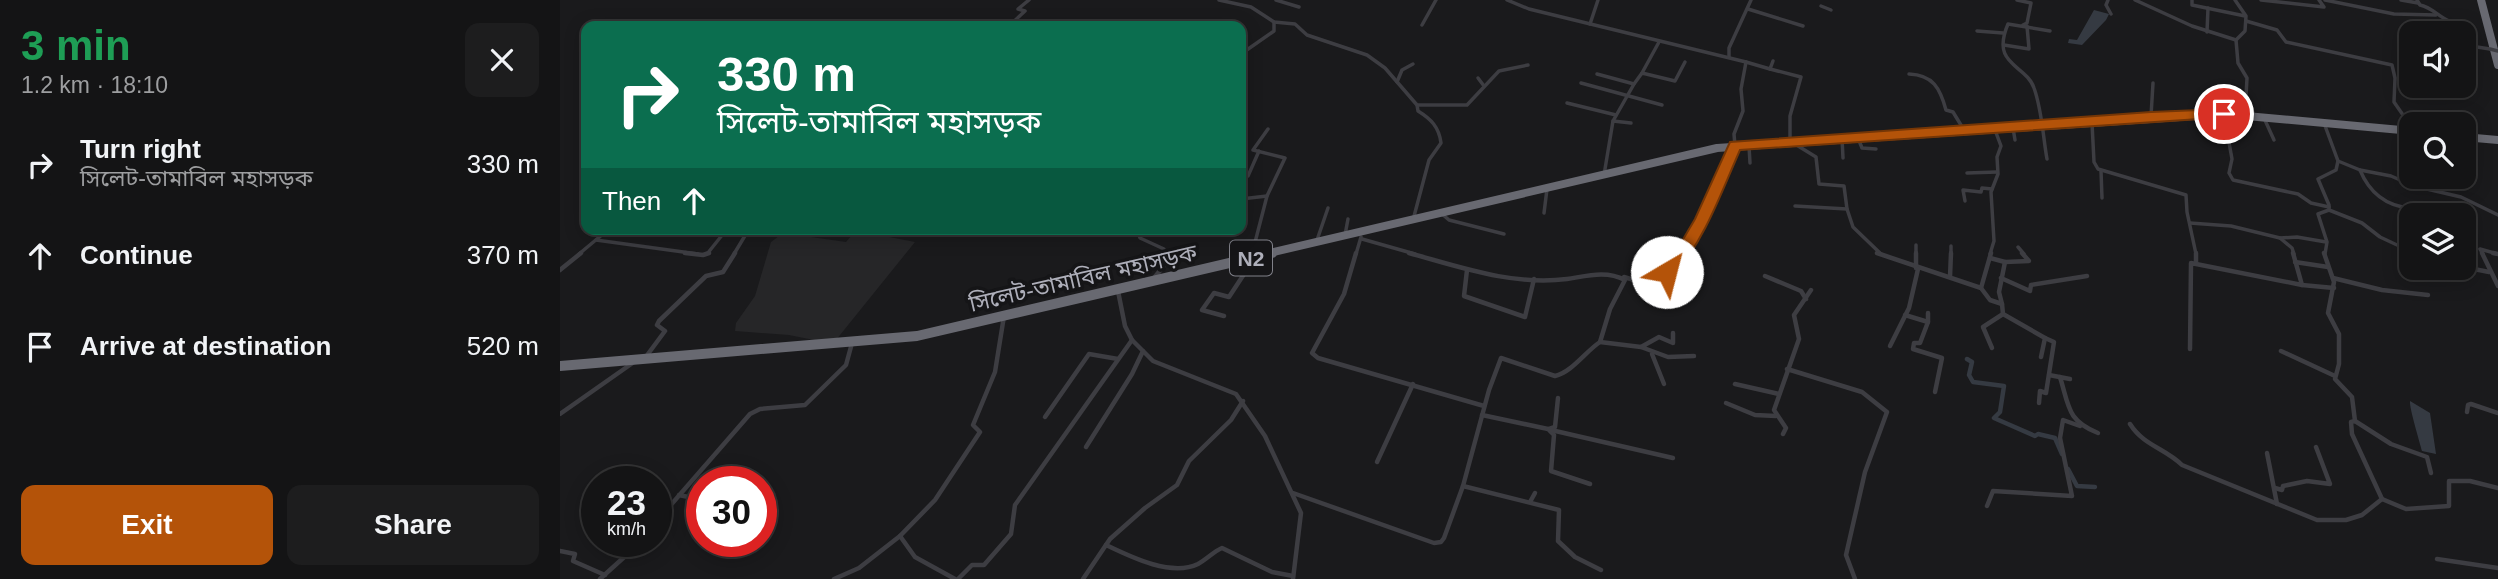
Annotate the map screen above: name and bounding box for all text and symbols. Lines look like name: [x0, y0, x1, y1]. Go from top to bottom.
map controls: [2399, 21, 2476, 280]
button: sound: [2399, 21, 2476, 98]
text: 3 min: [21, 22, 131, 69]
button: close: [465, 23, 539, 97]
text: 330 m: [717, 47, 856, 101]
icon: right: [602, 49, 693, 140]
text: 1.2 km · 18:10: [21, 72, 168, 98]
pin: [2194, 84, 2254, 144]
icon: arrive: [2205, 95, 2243, 133]
text: সিলেট-তামাবিল মহাসড়ক: [717, 104, 1041, 140]
button: search: [2399, 112, 2476, 189]
text: Turn right: [80, 134, 201, 164]
icon: right: [21, 146, 59, 184]
text: 330 m: [467, 149, 539, 179]
text: সিলেট-তামাবিল মহাসড়ক: [80, 165, 313, 191]
icon: ahead: [675, 182, 713, 220]
text: Then: [602, 186, 661, 216]
button: layers: [2399, 203, 2476, 280]
position arrow: [1630, 235, 1704, 309]
icon: ahead: [21, 237, 59, 275]
street label: সিলেট-তামাবিল মহাসড়ক: [966, 239, 1200, 317]
text: Continue: [80, 240, 193, 270]
text: 370 m: [467, 240, 539, 270]
road number: N2: [1230, 240, 1272, 276]
icon: arrive: [21, 328, 59, 366]
text: Arrive at destination: [80, 331, 331, 361]
text: 520 m: [467, 331, 539, 361]
speed limit sign: 30: [686, 466, 777, 557]
text: 23: [607, 483, 646, 522]
button: Exit: [21, 485, 273, 565]
button: Share: [287, 485, 539, 565]
text: km/h: [607, 519, 646, 539]

